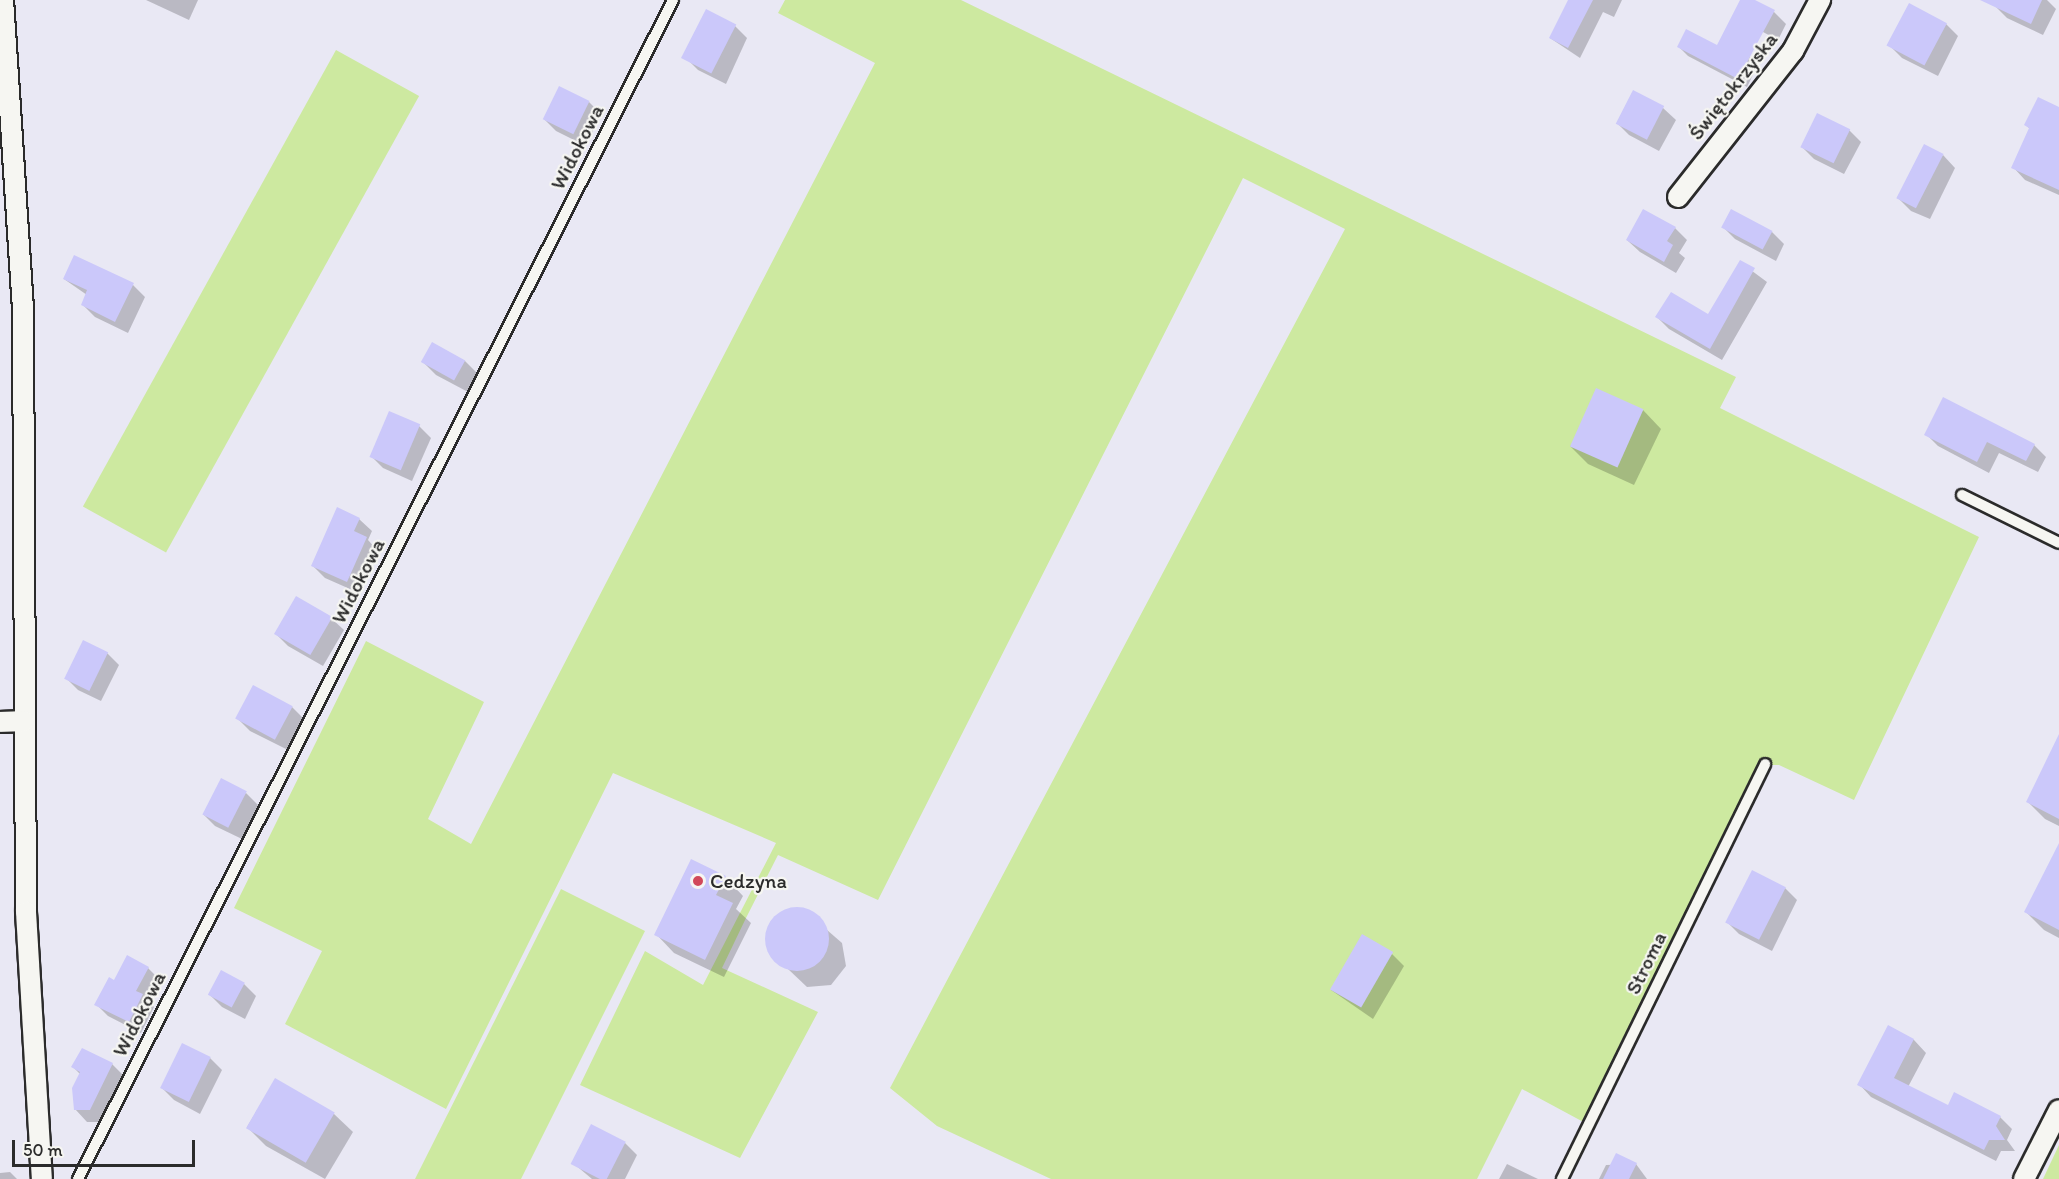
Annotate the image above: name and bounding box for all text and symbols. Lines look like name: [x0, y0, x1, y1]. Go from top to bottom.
street label: Świętokrzyska: [1683, 27, 1783, 145]
street label: Widokowa: [545, 100, 609, 194]
street label: Widokowa: [326, 534, 390, 628]
place label: Cedzyna: [710, 868, 787, 894]
marker: Cedzyna: [691, 874, 705, 888]
street label: Stroma: [1620, 928, 1672, 998]
street label: Widokowa: [107, 967, 171, 1061]
scale bar: [15, 1128, 198, 1166]
text: 50 m: [23, 1139, 63, 1161]

